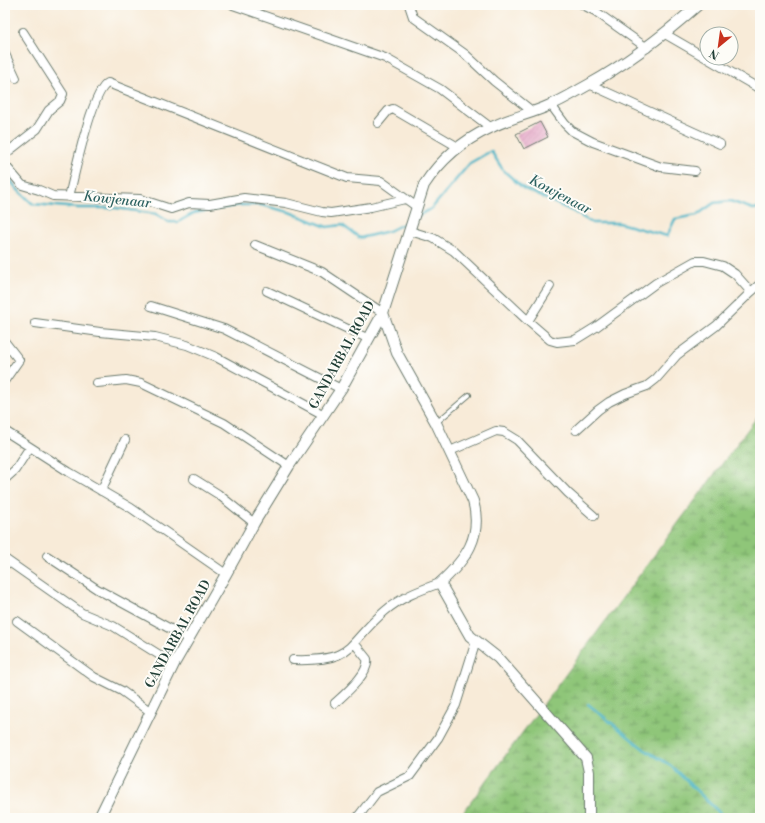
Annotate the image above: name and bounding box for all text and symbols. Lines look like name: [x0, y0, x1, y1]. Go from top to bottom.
north arrow: [699, 26, 739, 66]
text: N: [707, 45, 722, 62]
water label: Kowjenaar: [526, 171, 595, 219]
water label: Kowjenaar: [82, 187, 153, 213]
street label: GANDARBAL ROAD: [306, 298, 378, 412]
street label: GANDARBAL ROAD: [142, 577, 214, 691]

